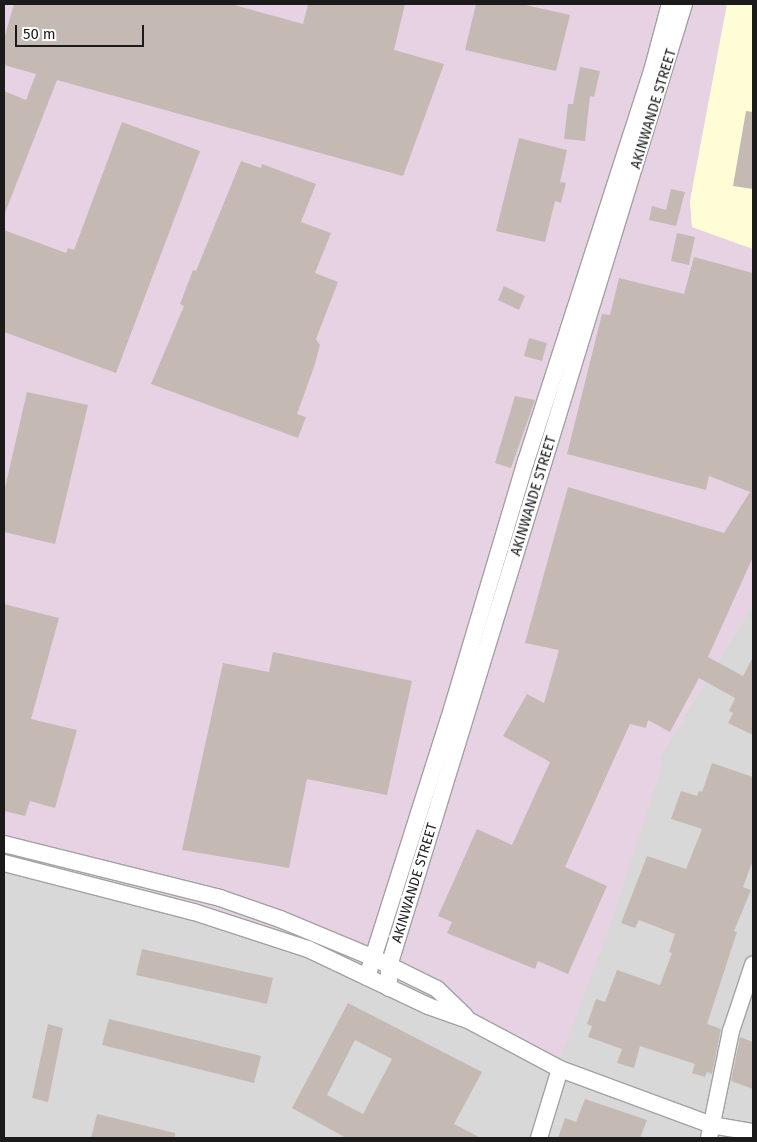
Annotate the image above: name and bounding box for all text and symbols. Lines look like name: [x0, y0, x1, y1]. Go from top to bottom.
scale bar: [18, 15, 146, 47]
text: 50 m: [23, 25, 56, 43]
street label: AKINWANDE STREET: [628, 47, 680, 171]
street label: AKINWANDE STREET: [508, 434, 560, 558]
street label: AKINWANDE STREET: [389, 821, 441, 945]

